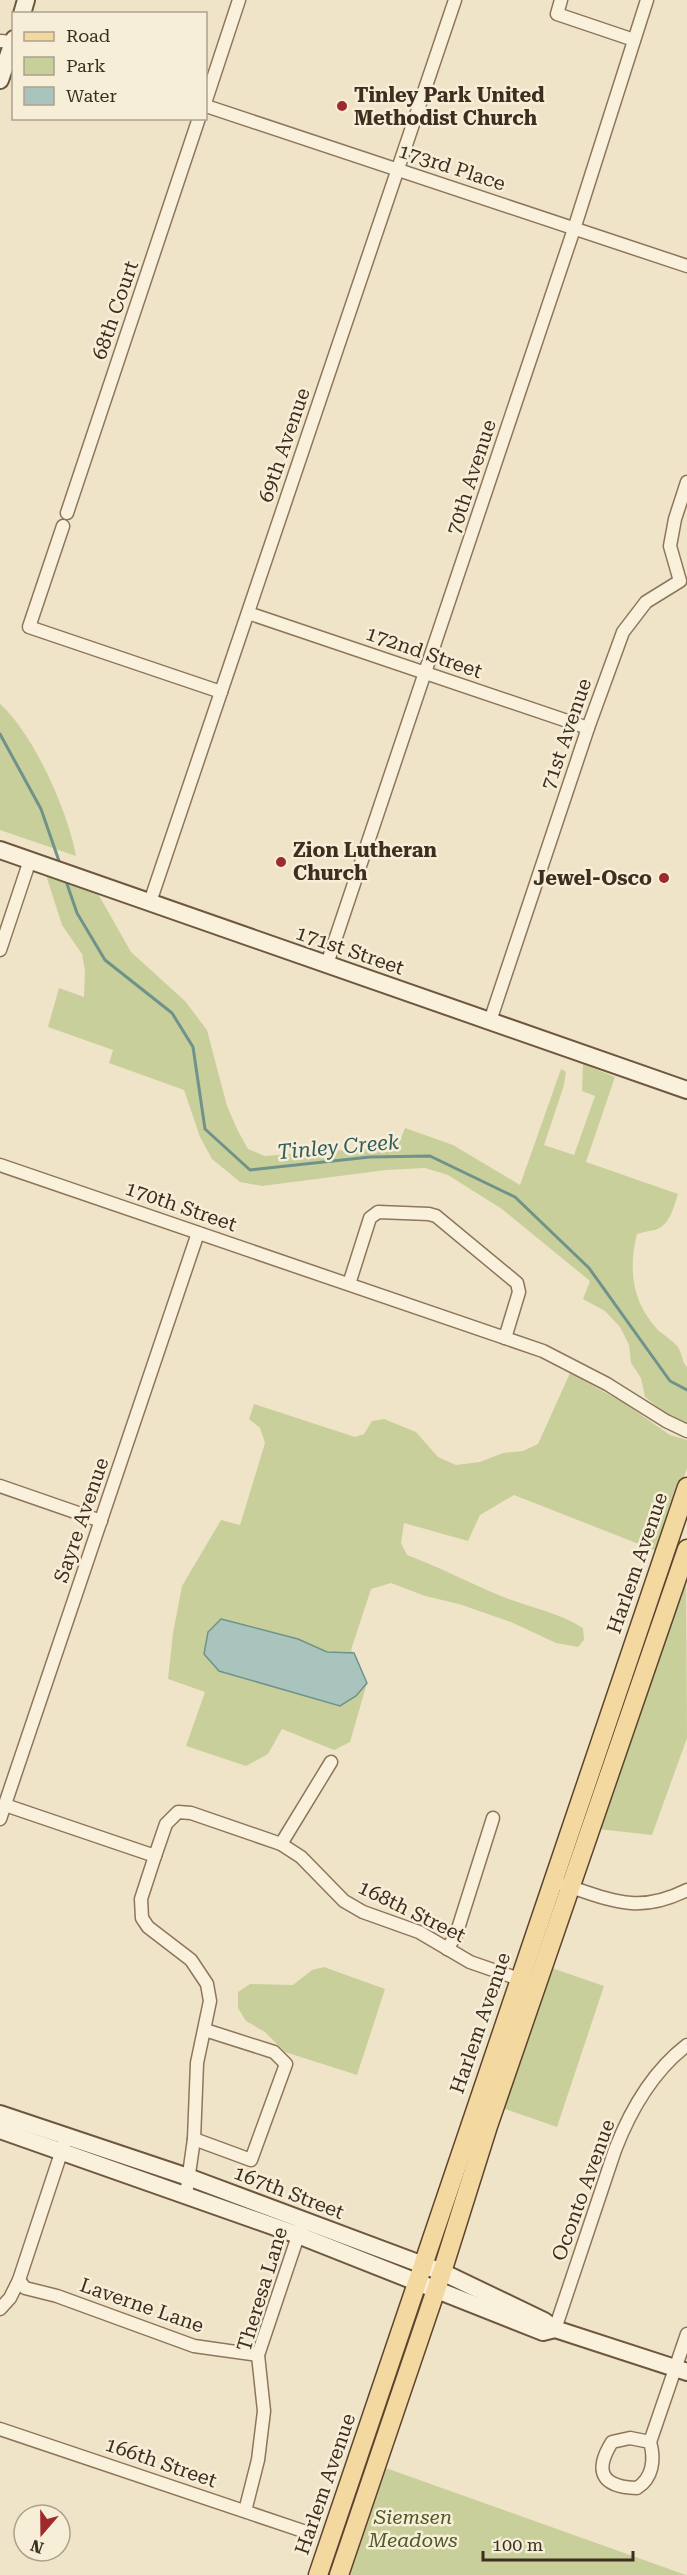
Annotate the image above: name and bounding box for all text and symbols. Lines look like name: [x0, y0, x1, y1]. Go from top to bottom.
legend: [12, 12, 207, 120]
text: Road: [66, 25, 111, 46]
text: Park: [66, 55, 106, 76]
place label: Tinley Park United Methodist Church: [354, 83, 545, 130]
text: Water: [66, 85, 117, 106]
marker: Tinley Park United Methodist Church: [335, 99, 349, 113]
street label: 173rd Place: [395, 138, 509, 196]
street label: 68th Court: [87, 257, 143, 363]
street label: 69th Avenue: [253, 385, 315, 505]
street label: 70th Avenue: [441, 416, 501, 538]
street label: 172nd Street: [363, 621, 486, 683]
street label: 71st Avenue: [536, 675, 596, 793]
place label: Zion Lutheran Church: [293, 838, 438, 885]
marker: Zion Lutheran Church: [274, 855, 288, 869]
place label: Jewel-Osco: [534, 866, 652, 890]
marker: Jewel-Osco: [657, 871, 671, 885]
street label: 171st Street: [293, 920, 408, 980]
water label: Tinley Creek: [276, 1130, 401, 1164]
street label: 170th Street: [122, 1176, 240, 1236]
street label: Sayre Avenue: [48, 1454, 114, 1586]
street label: Harlem Avenue: [602, 1489, 672, 1637]
street label: 168th Street: [354, 1875, 470, 1948]
street label: Harlem Avenue: [445, 1949, 515, 2097]
street label: Oconto Avenue: [546, 2116, 620, 2264]
street label: 167th Street: [230, 2160, 348, 2224]
street label: Theresa Lane: [232, 2224, 292, 2354]
street label: Laverne Lane: [77, 2273, 207, 2337]
street label: Harlem Avenue: [290, 2410, 360, 2558]
street label: 166th Street: [102, 2432, 220, 2492]
north arrow: [12, 2503, 72, 2563]
park label: Siemsen Meadows: [367, 2505, 458, 2552]
scale bar: [483, 2524, 633, 2562]
text: 100 m: [492, 2534, 543, 2555]
text: N: [28, 2536, 46, 2558]

